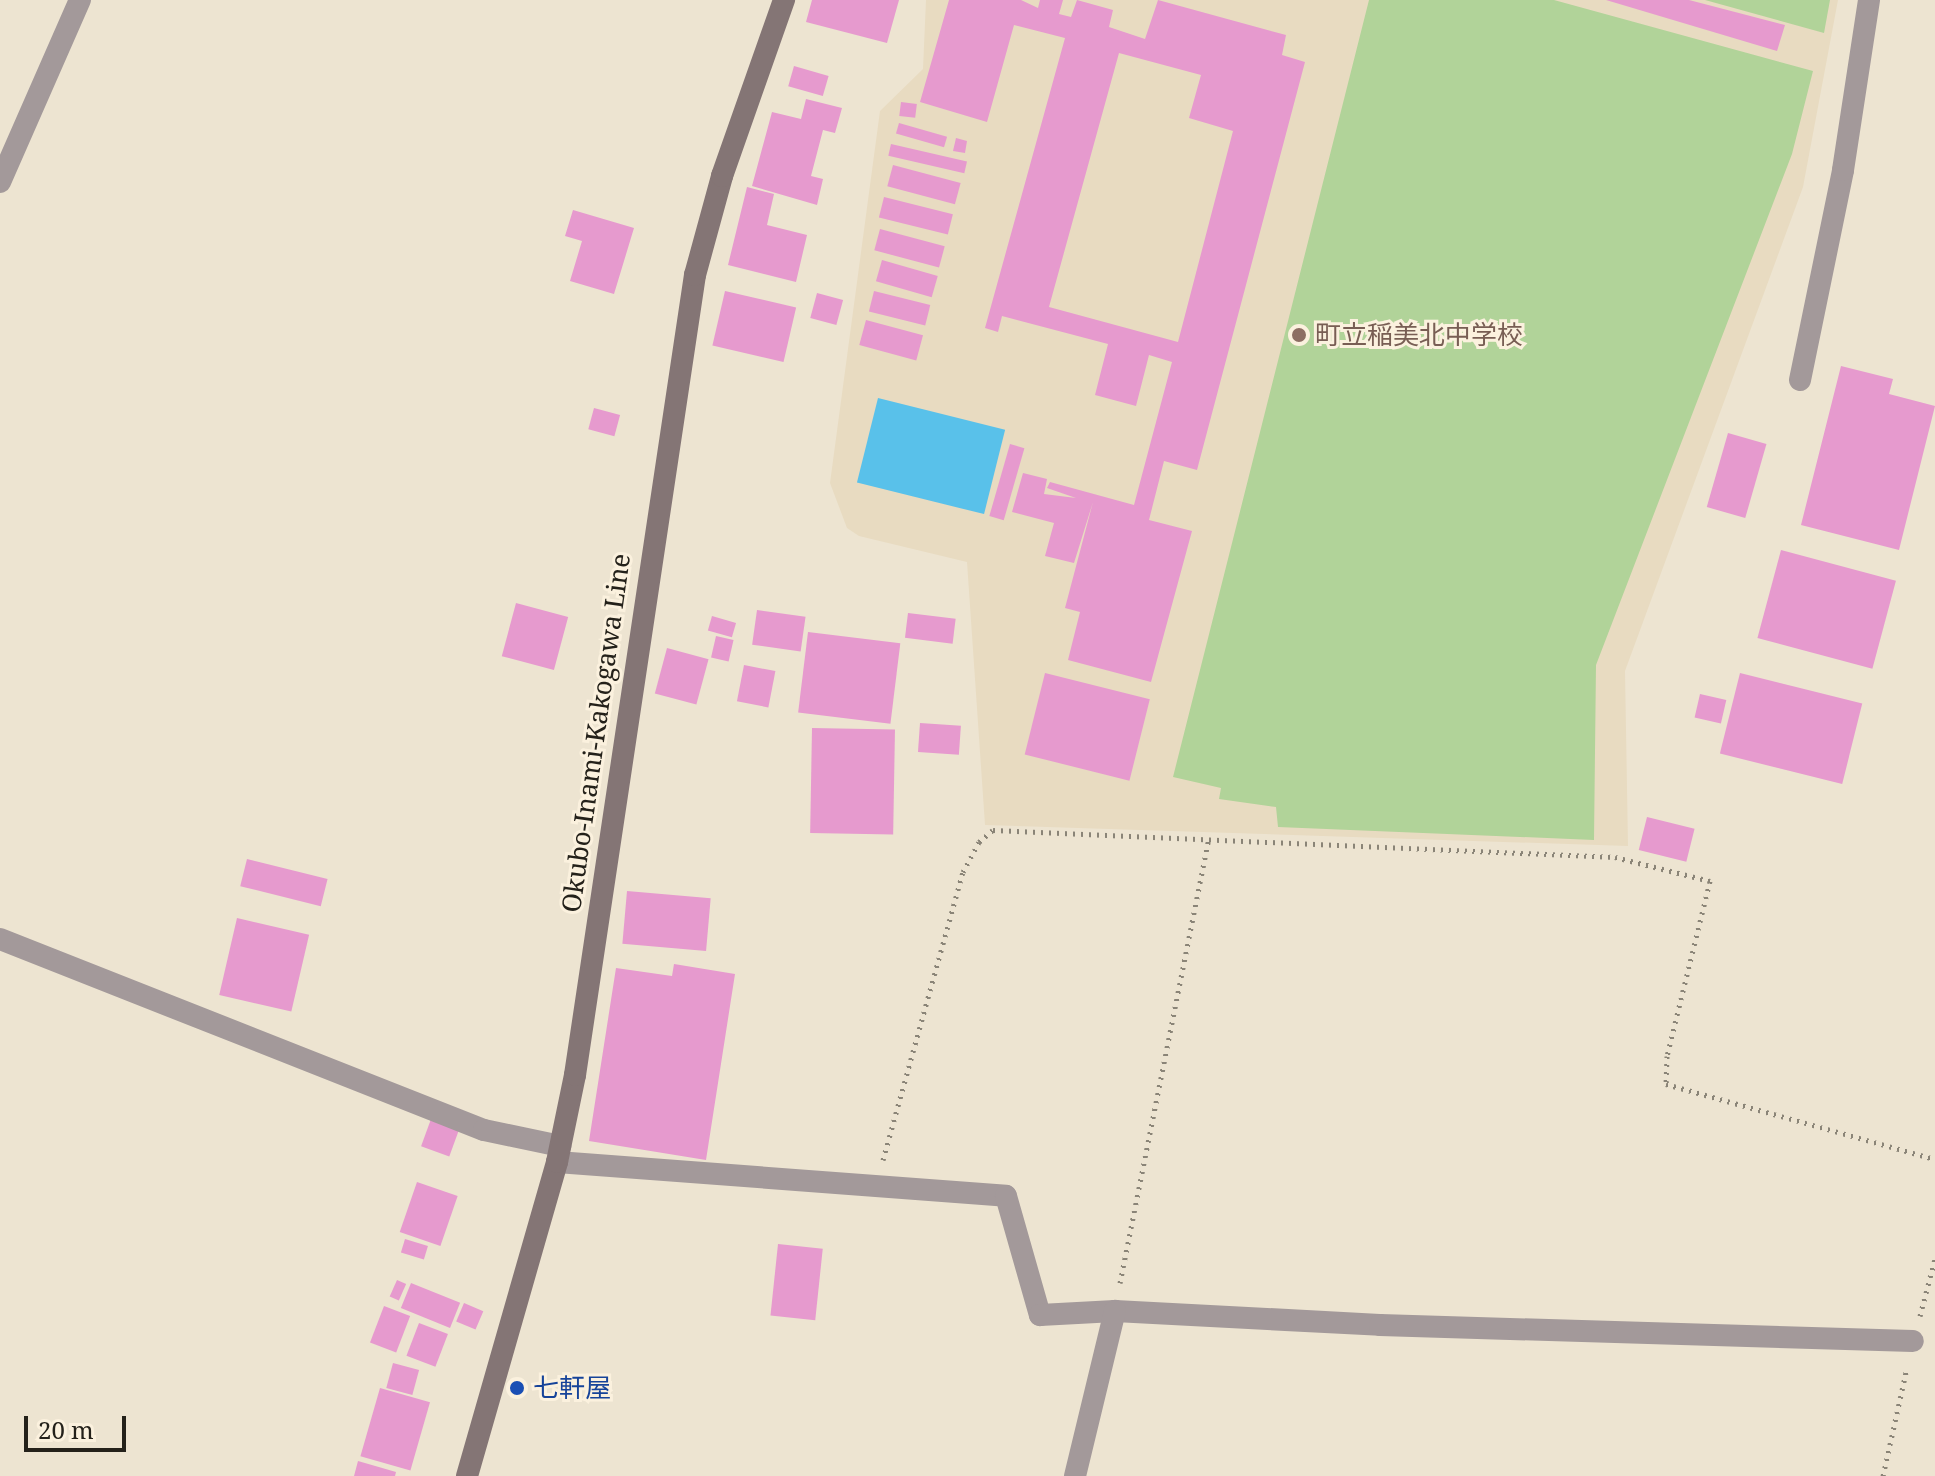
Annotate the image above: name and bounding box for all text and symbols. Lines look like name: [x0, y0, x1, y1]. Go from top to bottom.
place label: 町立稲美北中学校: [1315, 319, 1523, 351]
marker: 町立稲美北中学校: [1290, 326, 1308, 344]
street label: Okubo-Inami-Kakogawa Line: [555, 552, 637, 914]
place label: 七軒屋: [533, 1372, 611, 1404]
marker: 七軒屋: [508, 1379, 526, 1397]
scale bar: [28, 1400, 130, 1450]
text: 20 m: [38, 1413, 94, 1446]

